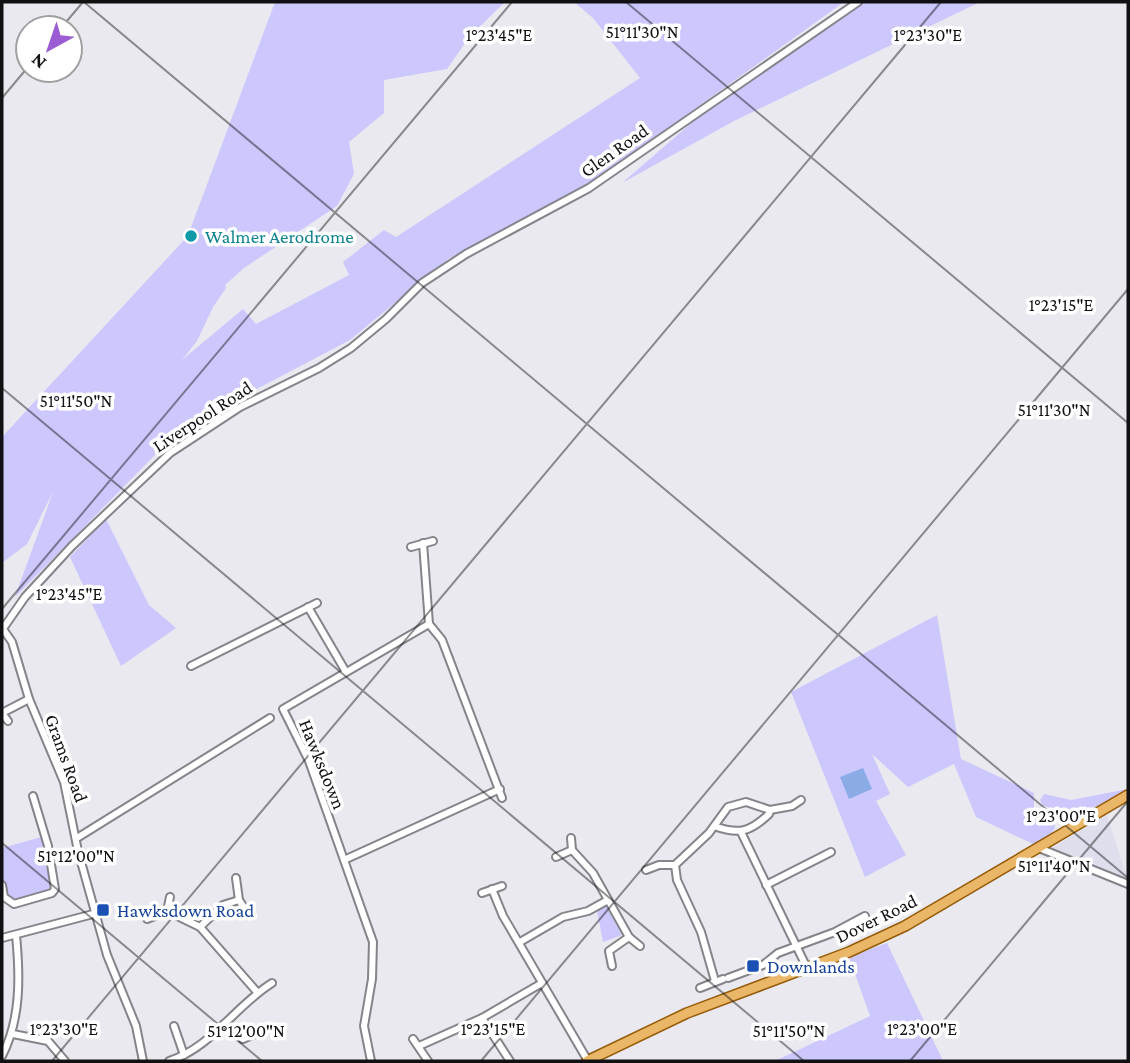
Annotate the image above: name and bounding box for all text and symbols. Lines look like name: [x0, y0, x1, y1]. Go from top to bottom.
north arrow: [14, 14, 84, 84]
text: 51°11'30"N: [605, 22, 679, 42]
text: 1°23'45"E: [466, 25, 533, 45]
text: 1°23'30"E: [894, 25, 962, 45]
text: N: [27, 49, 50, 74]
street label: Glen Road: [576, 120, 652, 181]
place label: Walmer Aerodrome: [205, 226, 354, 247]
marker: Walmer Aerodrome: [183, 228, 199, 244]
text: 1°23'15"E: [1029, 295, 1094, 315]
street label: Liverpool Road: [149, 377, 256, 456]
text: 51°11'50"N: [40, 391, 113, 411]
text: 51°11'30"N: [1017, 400, 1091, 420]
text: 1°23'45"E: [36, 584, 103, 604]
street label: Grams Road: [41, 711, 92, 805]
street label: Hawksdown: [295, 716, 350, 812]
text: 1°23'00"E: [1026, 806, 1096, 826]
text: 51°12'00"N: [37, 846, 115, 866]
text: 51°11'40"N: [1017, 856, 1091, 876]
street label: Dover Road: [832, 890, 920, 947]
place label: Hawksdown Road: [117, 900, 254, 921]
marker: Hawksdown Road: [95, 902, 111, 918]
place label: Downlands: [767, 956, 855, 977]
marker: Downlands: [745, 958, 761, 974]
text: 1°23'30"E: [30, 1019, 98, 1039]
text: 1°23'15"E: [461, 1019, 526, 1039]
text: 1°23'00"E: [887, 1019, 957, 1039]
text: 51°12'00"N: [207, 1021, 285, 1041]
text: 51°11'50"N: [753, 1021, 826, 1041]

